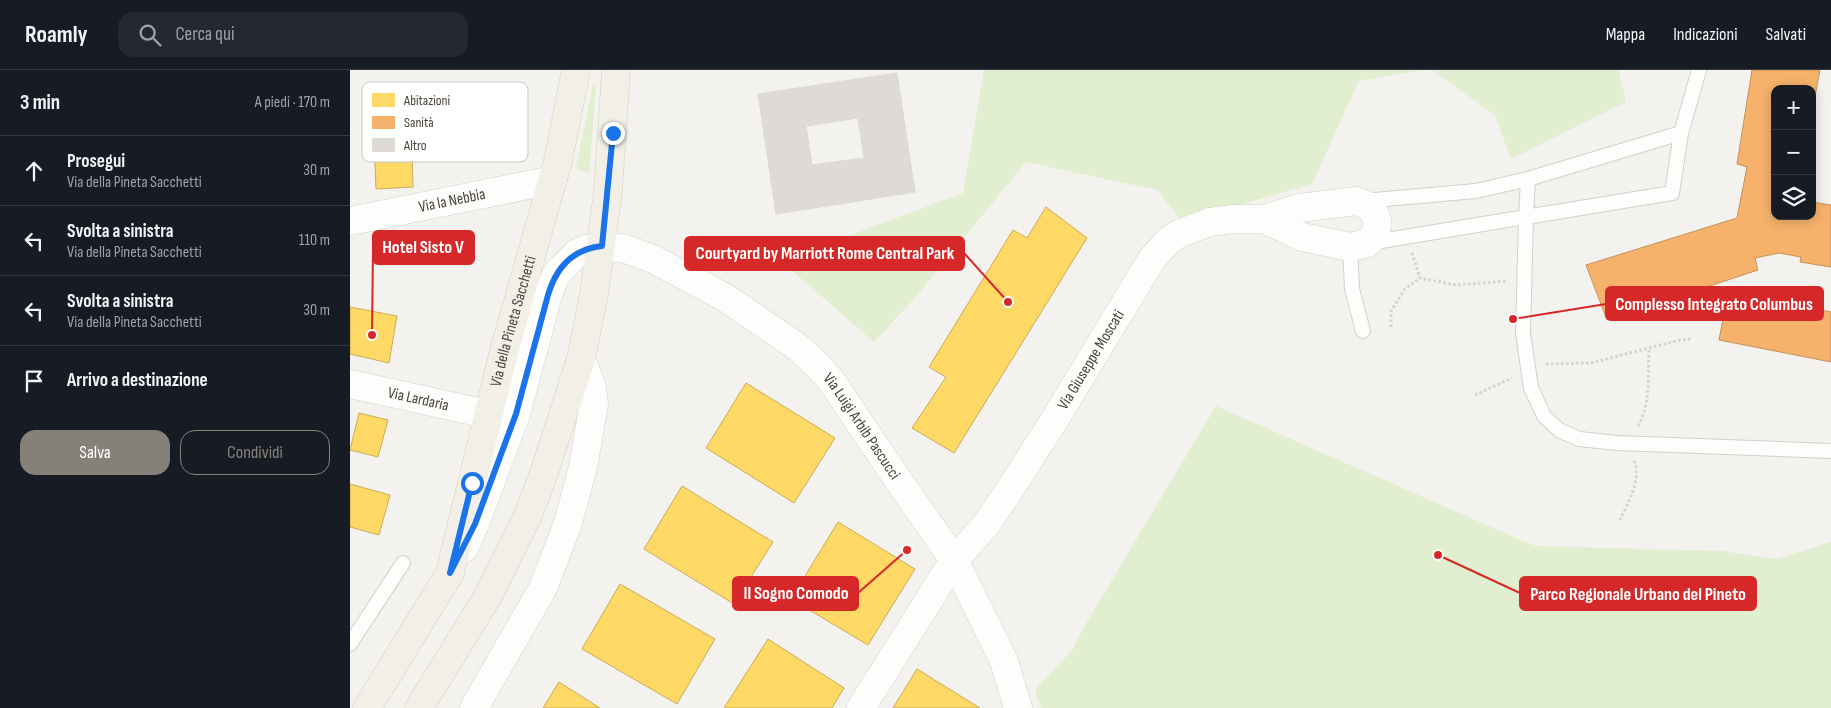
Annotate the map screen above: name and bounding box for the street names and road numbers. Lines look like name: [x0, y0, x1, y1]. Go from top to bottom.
street label: Via la Nebbia: [417, 184, 487, 216]
street label: Via della Pineta Sacchetti: [486, 254, 540, 389]
street label: Via Giuseppe Moscati: [1053, 306, 1128, 413]
street label: Via Luigi Arbib Pascucci: [819, 369, 904, 483]
street label: Via Lardaria: [386, 383, 451, 415]

